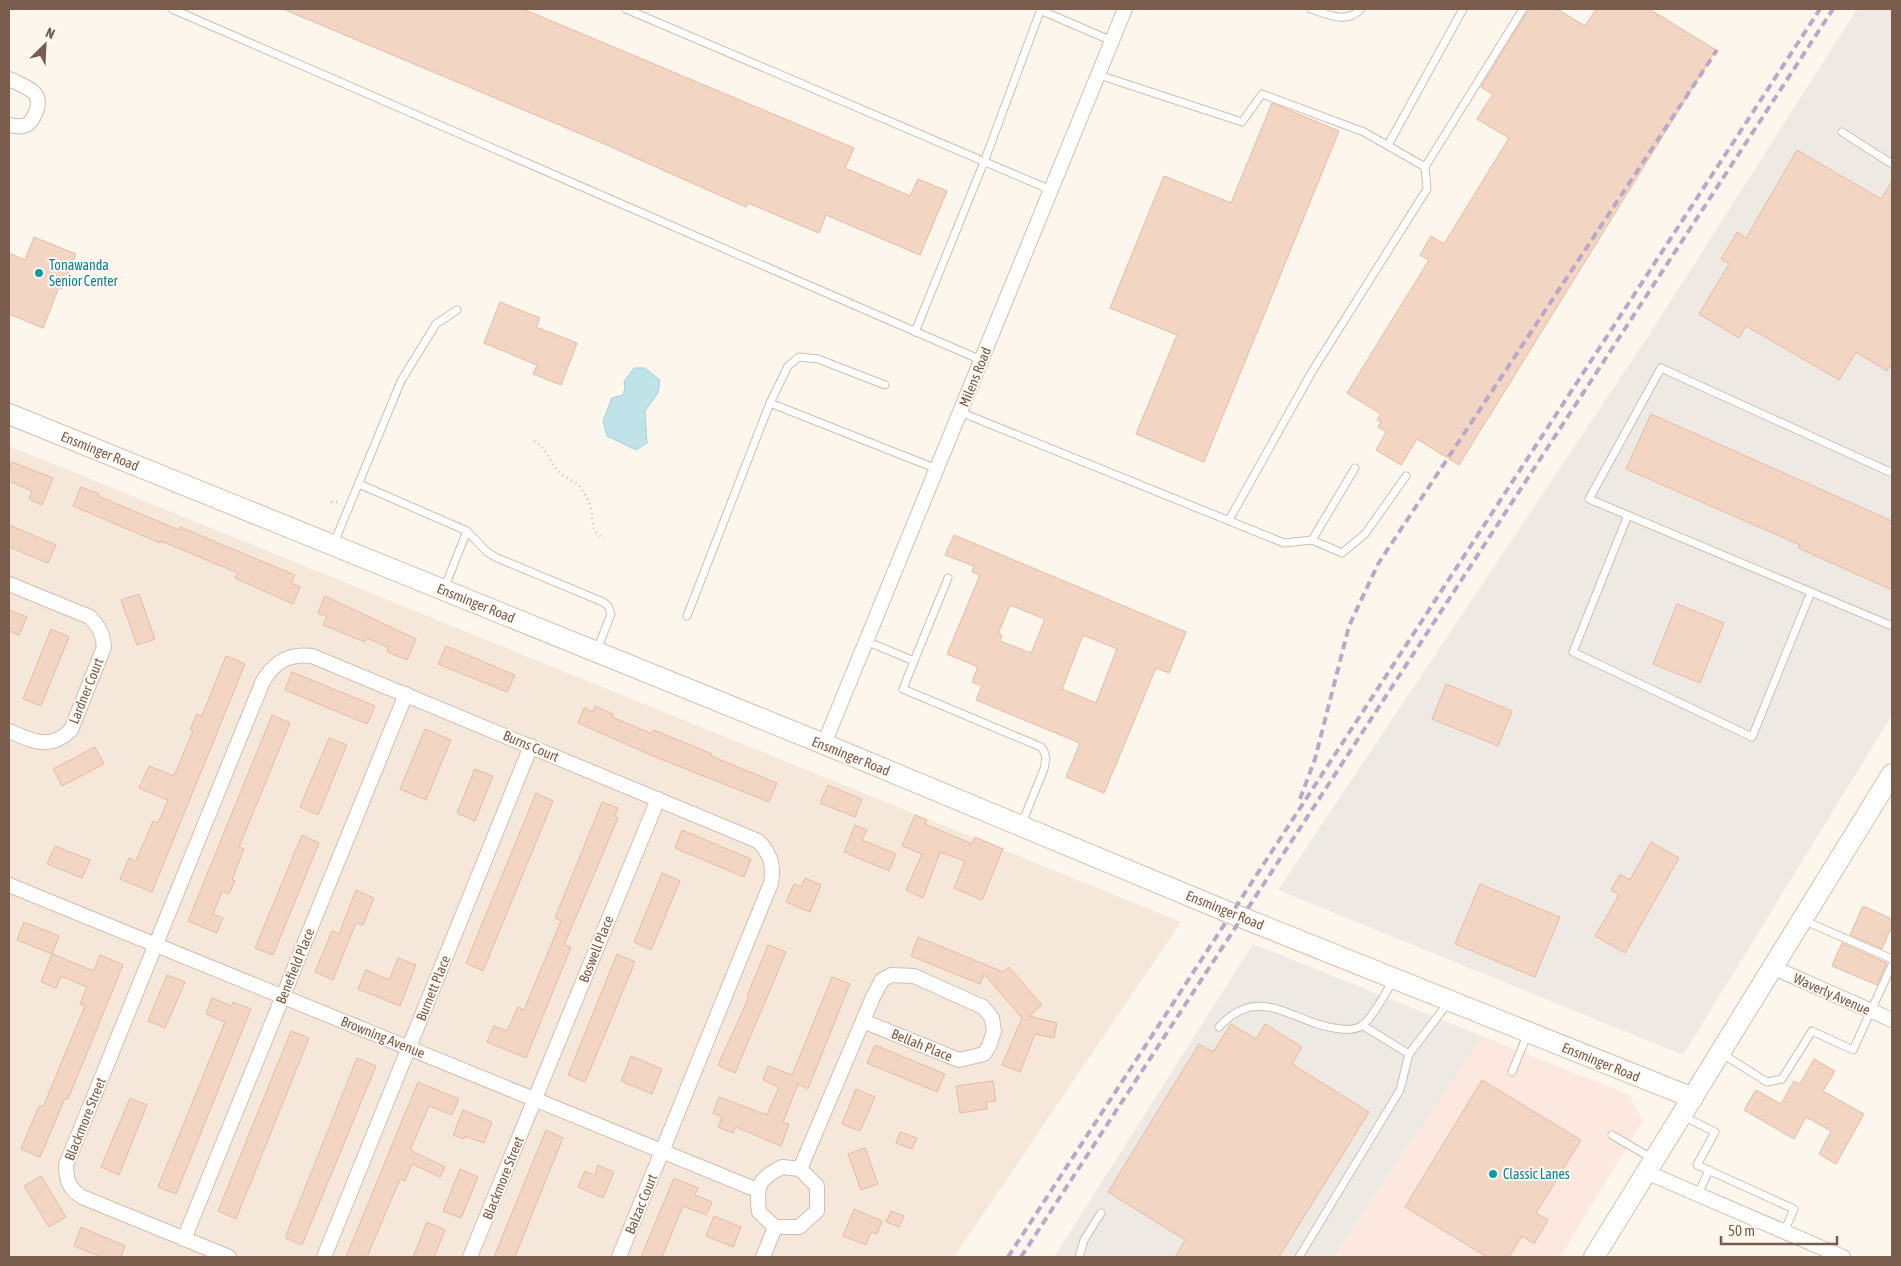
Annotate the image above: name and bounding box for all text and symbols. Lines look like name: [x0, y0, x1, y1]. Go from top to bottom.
north arrow: [20, 20, 70, 70]
text: N: [43, 24, 57, 42]
place label: Tonawanda Senior Center: [49, 257, 119, 289]
marker: Tonawanda Senior Center: [33, 267, 45, 279]
street label: Milens Road: [956, 345, 994, 409]
street label: Ensminger Road: [59, 428, 141, 474]
street label: Ensminger Road: [435, 580, 517, 626]
street label: Lardner Court: [66, 656, 106, 726]
street label: Burns Court: [501, 727, 561, 765]
street label: Ensminger Road: [810, 733, 892, 779]
street label: Ensminger Road: [1184, 887, 1266, 933]
street label: Boswell Place: [575, 913, 617, 985]
street label: Benefield Place: [273, 926, 317, 1006]
street label: Burnett Place: [413, 953, 453, 1023]
street label: Waverly Avenue: [1791, 970, 1873, 1018]
street label: Browning Avenue: [339, 1013, 427, 1061]
street label: Bellah Place: [889, 1026, 955, 1064]
street label: Ensminger Road: [1560, 1039, 1642, 1085]
street label: Blackmore Street: [61, 1075, 109, 1163]
street label: Blackmore Street: [479, 1134, 527, 1222]
place label: Classic Lanes: [1503, 1166, 1570, 1182]
marker: Classic Lanes: [1487, 1168, 1499, 1180]
street label: Balzac Court: [622, 1172, 660, 1236]
scale bar: [1721, 1214, 1837, 1246]
text: 50 m: [1728, 1222, 1755, 1239]

